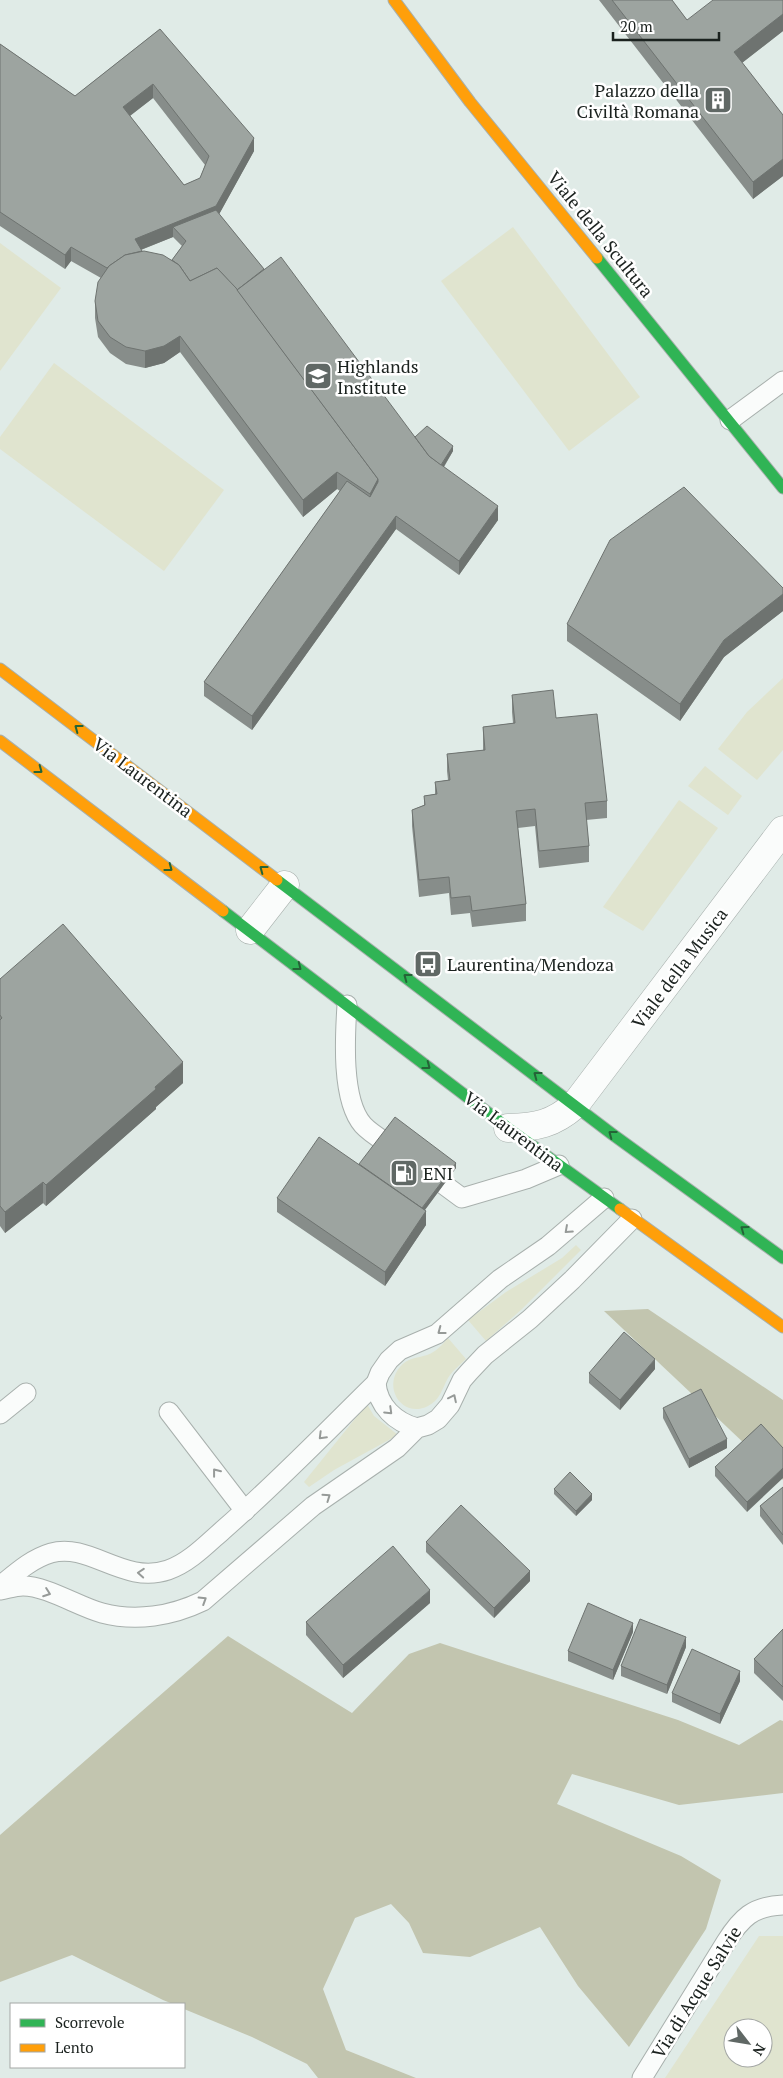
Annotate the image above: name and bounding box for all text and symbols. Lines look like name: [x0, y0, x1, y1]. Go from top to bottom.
scale bar: [613, 10, 719, 42]
text: 20 m: [620, 16, 653, 36]
place label: Palazzo della Civiltà Romana: [576, 78, 699, 123]
building icon: Palazzo della Civiltà Romana: [703, 85, 733, 115]
street label: Viale della Scultura: [543, 166, 659, 302]
place label: Highlands Institute: [337, 354, 419, 399]
school or university icon: Highlands Institute: [303, 361, 333, 391]
one-way arrow: [75, 726, 84, 734]
street label: Via Laurentina: [88, 732, 198, 822]
one-way arrow: [33, 765, 42, 773]
one-way arrow: [163, 863, 172, 871]
one-way arrow: [259, 866, 269, 875]
street label: Viale della Musica: [626, 903, 732, 1033]
bus stop icon: Laurentina/Mendoza: [413, 949, 443, 979]
place label: Laurentina/Mendoza: [447, 952, 614, 976]
one-way arrow: [292, 961, 302, 970]
one-way arrow: [404, 975, 413, 983]
one-way arrow: [421, 1060, 431, 1069]
one-way arrow: [533, 1072, 542, 1081]
street label: Via Laurentina: [459, 1086, 569, 1176]
one-way arrow: [608, 1131, 618, 1140]
fuel station icon: ENI: [389, 1158, 419, 1188]
place label: ENI: [423, 1161, 453, 1185]
one-way arrow: [564, 1224, 573, 1233]
one-way arrow: [740, 1226, 749, 1236]
one-way arrow: [437, 1325, 447, 1334]
one-way arrow: [447, 1394, 457, 1403]
one-way arrow: [383, 1405, 392, 1414]
one-way arrow: [319, 1430, 328, 1439]
one-way arrow: [213, 1468, 222, 1477]
one-way arrow: [321, 1494, 330, 1502]
one-way arrow: [137, 1568, 145, 1579]
one-way arrow: [43, 1587, 51, 1597]
one-way arrow: [197, 1597, 206, 1607]
street label: Via di Acque Salvie: [646, 1921, 746, 2063]
legend: [10, 2003, 185, 2068]
text: Scorrevole: [55, 2012, 125, 2032]
north arrow: [723, 2018, 773, 2068]
text: Lento: [55, 2037, 94, 2057]
text: N: [748, 2041, 770, 2060]

